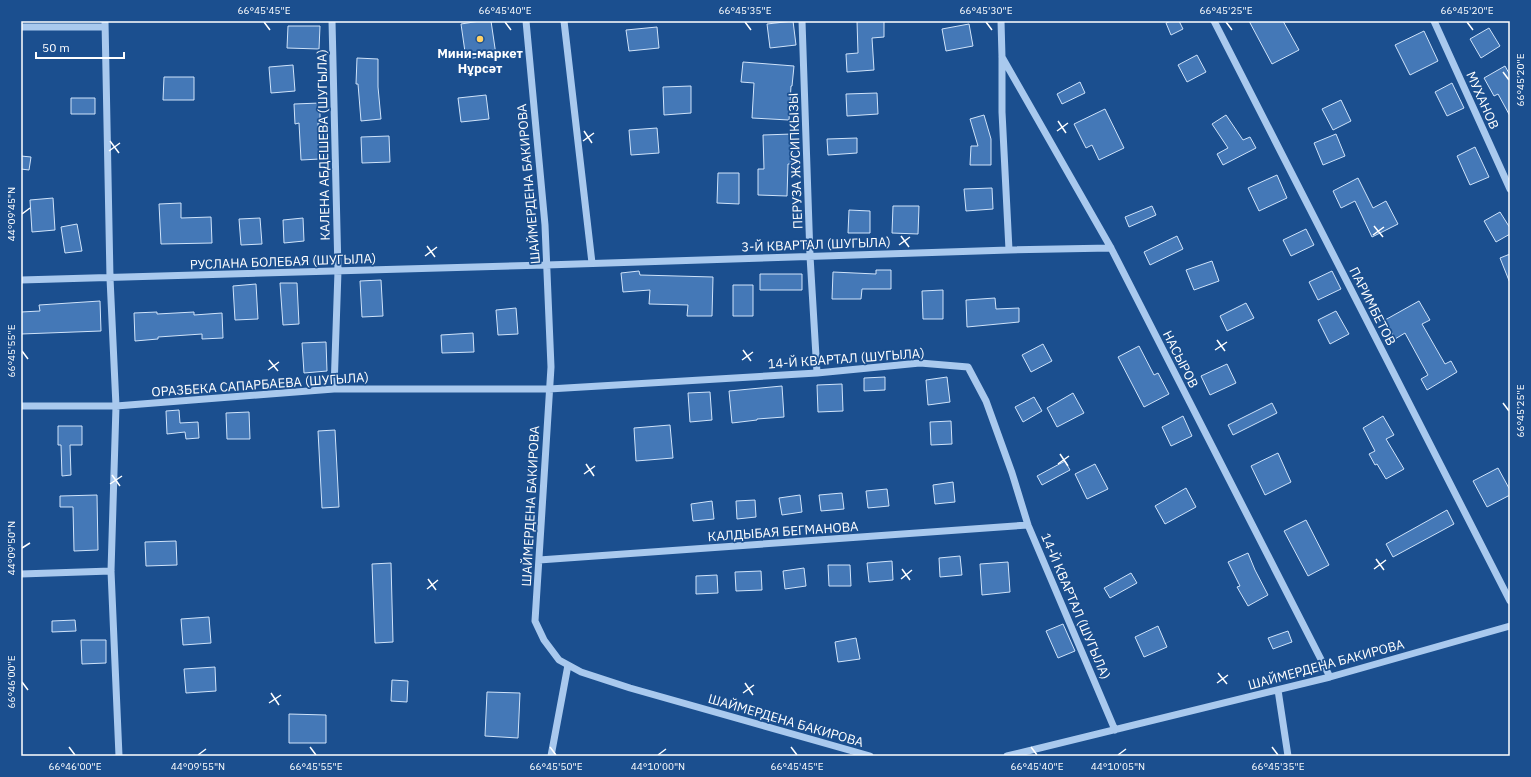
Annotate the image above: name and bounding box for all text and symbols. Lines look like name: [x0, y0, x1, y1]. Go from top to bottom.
text: 66°45'45"E: [237, 4, 291, 17]
text: 66°45'40"E: [478, 4, 532, 17]
text: 66°45'35"E: [718, 4, 772, 17]
text: 66°45'30"E: [959, 4, 1013, 17]
text: 66°45'25"E: [1199, 4, 1253, 17]
text: 66°45'20"E: [1440, 4, 1494, 17]
scale bar: [36, 34, 124, 60]
marker: Мини-маркет Нұрсәт: [475, 34, 485, 44]
text: 50 m: [42, 40, 70, 55]
place label: Мини-маркет Нұрсәт: [437, 45, 523, 77]
street label: КАЛЕНА АБДЕШЕВА (ШУГЫЛА): [313, 49, 334, 241]
text: 66°45'20"E: [1514, 53, 1527, 107]
street label: МУХАНОВ: [1462, 69, 1503, 132]
street label: ПЕРУЗА ЖУСИПКЫЗЫ: [785, 93, 806, 229]
street label: ШАЙМЕРДЕНА БАКИРОВА: [513, 102, 544, 265]
text: 44°09'45"N: [5, 187, 18, 241]
street label: 3-Й КВАРТАЛ (ШУГЫЛА): [741, 233, 891, 256]
street label: РУСЛАНА БОЛЕБАЯ (ШУГЫЛА): [189, 250, 377, 273]
street label: ПАРИМБЕТОВ: [1346, 264, 1400, 348]
text: 66°45'55"E: [5, 324, 18, 378]
street label: НАСЫРОВ: [1159, 328, 1202, 391]
street label: 14-Й КВАРТАЛ (ШУГЫЛА): [767, 345, 925, 372]
street label: ОРАЗБЕКА САПАРБАЕВА (ШУГЫЛА): [151, 368, 369, 401]
text: 66°45'25"E: [1514, 384, 1527, 438]
street label: ШАЙМЕРДЕНА БАКИРОВА: [518, 425, 543, 587]
street label: КАЛДЫБАЯ БЕГМАНОВА: [707, 518, 860, 545]
text: 44°09'50"N: [5, 521, 18, 575]
street label: 14-Й КВАРТАЛ (ШУГЫЛА): [1037, 531, 1114, 682]
street label: ШАЙМЕРДЕНА БАКИРОВА: [1246, 635, 1407, 694]
text: 66°46'00"E: [5, 655, 18, 709]
street label: ШАЙМЕРДЕНА БАКИРОВА: [706, 690, 866, 751]
text: 66°46'00"E: [48, 760, 102, 773]
text: 44°09'55"N: [171, 760, 225, 773]
text: 66°45'55"E: [289, 760, 343, 773]
text: 66°45'50"E: [529, 760, 583, 773]
text: 44°10'00"N: [631, 760, 685, 773]
text: 66°45'45"E: [770, 760, 824, 773]
text: 66°45'40"E: [1010, 760, 1064, 773]
text: 44°10'05"N: [1091, 760, 1145, 773]
text: 66°45'35"E: [1251, 760, 1305, 773]

